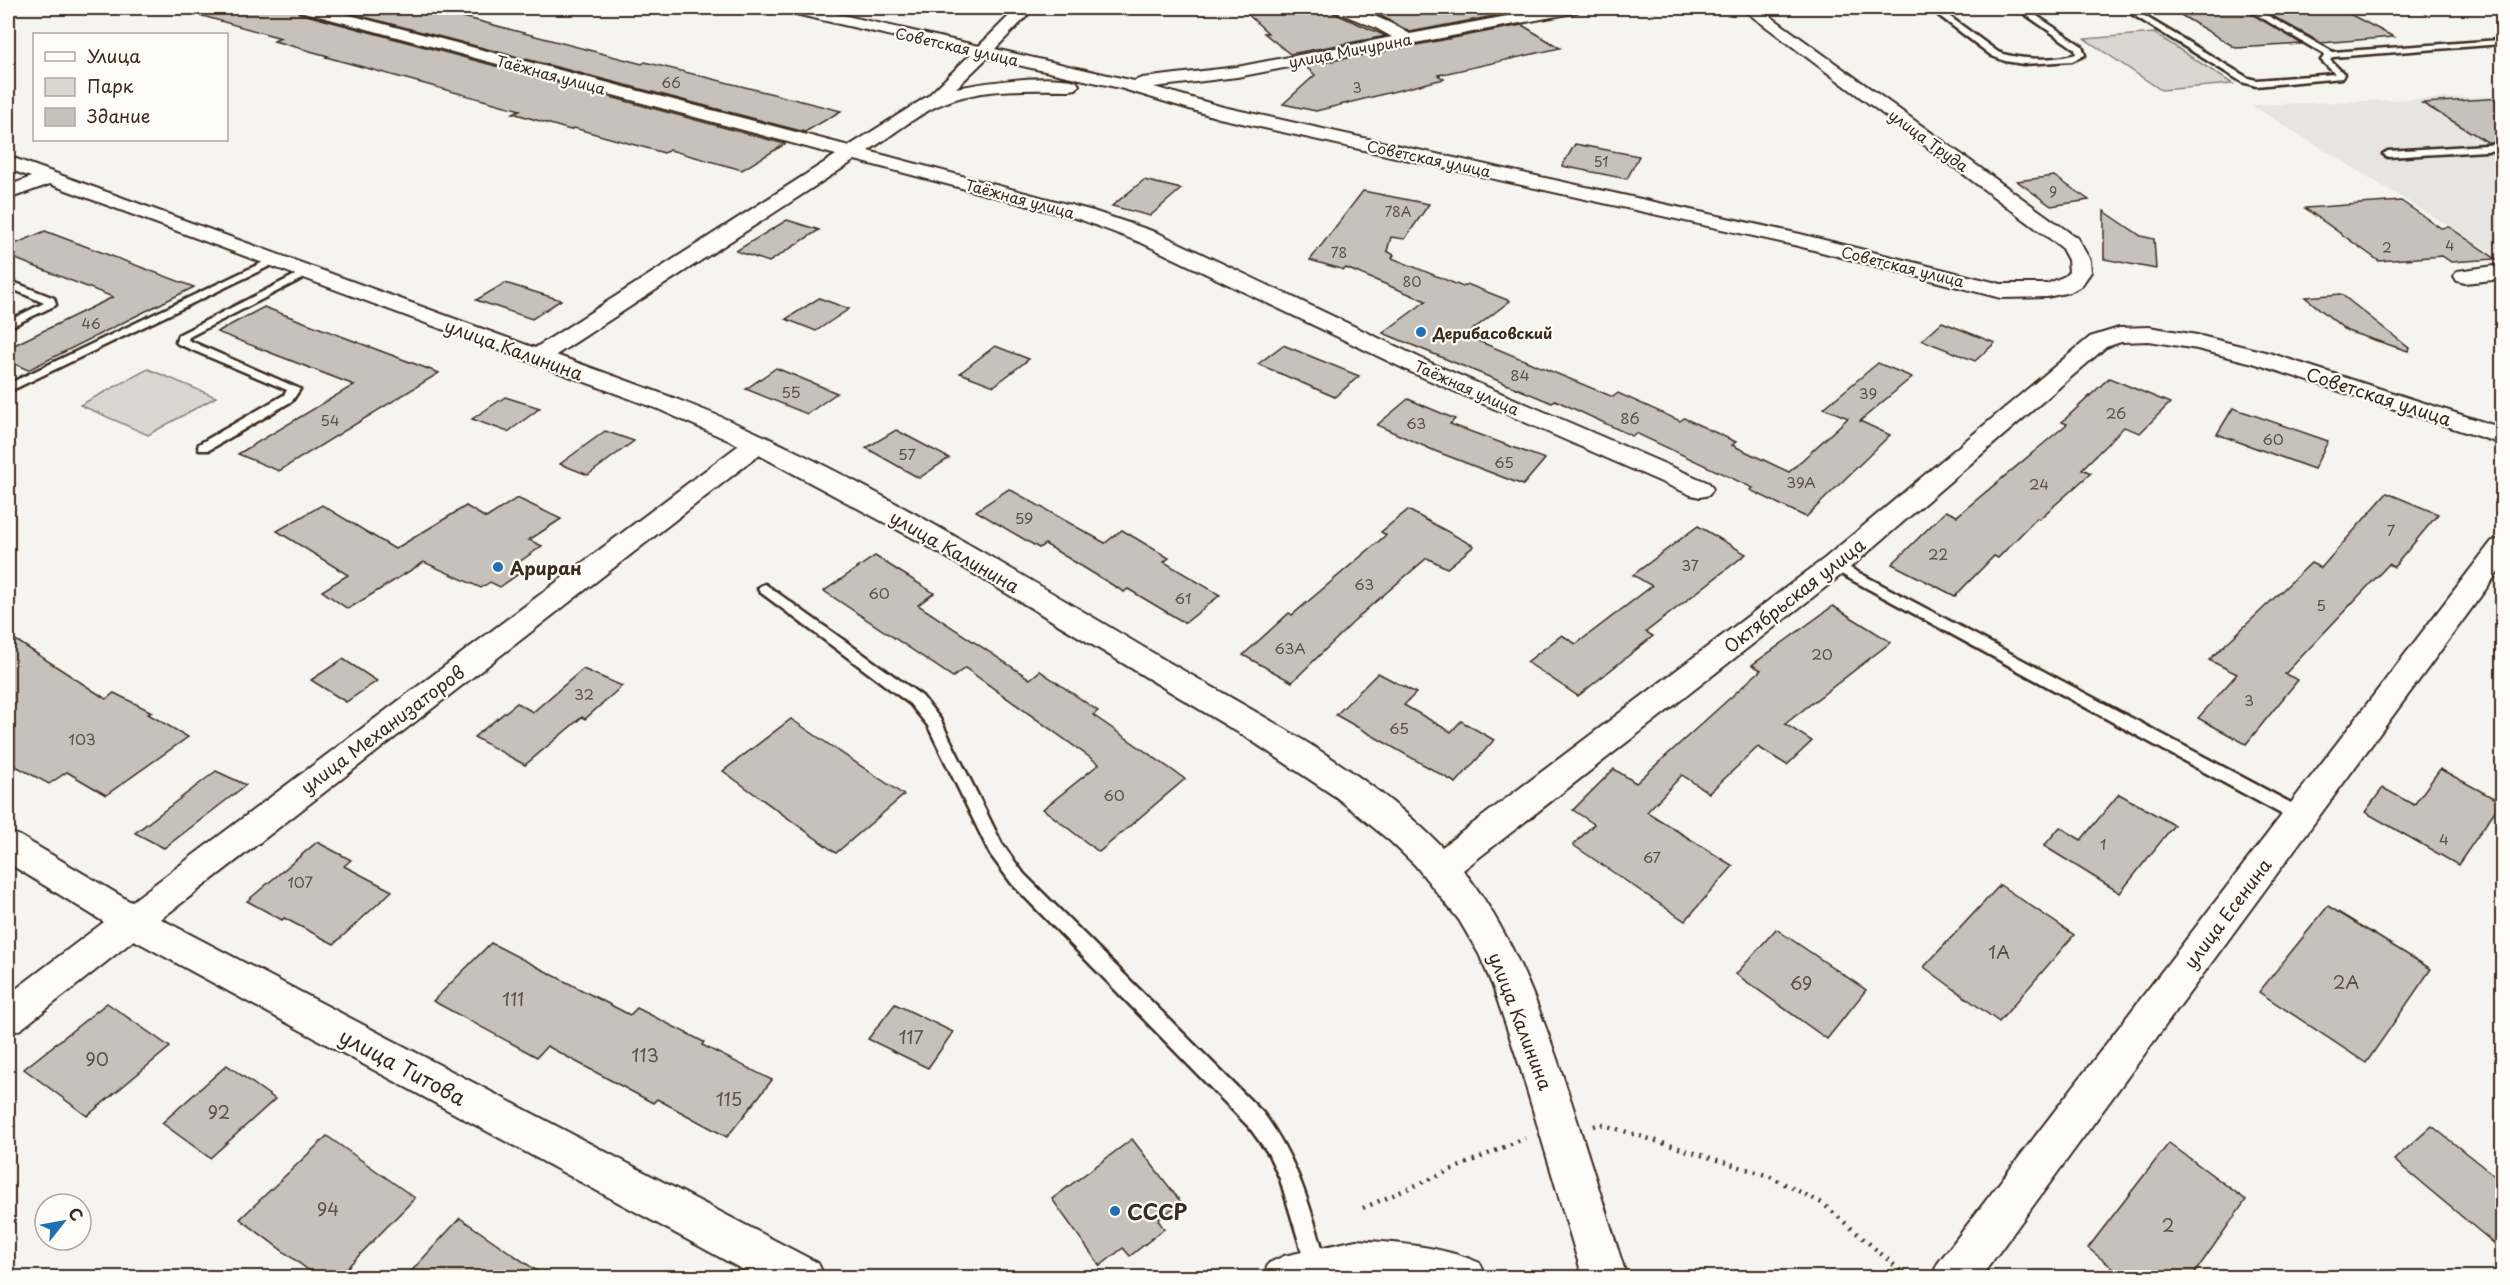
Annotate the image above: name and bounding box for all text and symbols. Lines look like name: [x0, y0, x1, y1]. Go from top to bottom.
street label: Советская улица: [893, 21, 1021, 71]
street label: улица Мичурина: [1286, 27, 1414, 73]
legend: [33, 33, 228, 141]
text: Улица: [87, 42, 141, 69]
street label: Таёжная улица: [494, 48, 609, 100]
text: Парк: [87, 72, 134, 99]
house number: 66: [661, 72, 681, 93]
house number: 3: [1352, 77, 1362, 98]
text: Здание: [87, 102, 150, 129]
street label: улица Труда: [1884, 103, 1974, 177]
street label: Советская улица: [1365, 134, 1494, 182]
house number: 51: [1594, 151, 1608, 172]
street label: Таёжная улица: [963, 172, 1078, 224]
house number: 9: [2049, 181, 2057, 202]
house number: 78А: [1384, 201, 1412, 222]
house number: 4: [2445, 235, 2455, 256]
house number: 2: [2382, 237, 2392, 258]
street label: Советская улица: [1839, 240, 1967, 293]
house number: 78: [1331, 242, 1347, 263]
house number: 80: [1403, 271, 1421, 292]
street label: улица Калинина: [441, 311, 588, 387]
house number: 46: [81, 313, 101, 334]
place label: Дерибасовский: [1432, 321, 1552, 344]
marker: Дерибасовский: [1414, 325, 1428, 339]
street label: Таёжная улица: [1411, 354, 1524, 421]
street label: Советская улица: [2303, 360, 2456, 432]
house number: 84: [1510, 363, 1530, 386]
house number: 55: [781, 380, 801, 403]
house number: 39: [1859, 381, 1877, 404]
house number: 26: [2106, 401, 2126, 424]
house number: 86: [1620, 406, 1640, 429]
house number: 54: [320, 408, 340, 431]
house number: 63: [1406, 411, 1426, 434]
house number: 60: [2262, 427, 2284, 450]
house number: 57: [898, 442, 916, 465]
house number: 65: [1494, 450, 1514, 473]
house number: 39А: [1786, 470, 1816, 493]
house number: 24: [2029, 472, 2049, 495]
street label: улица Калинина: [885, 503, 1025, 599]
house number: 59: [1015, 506, 1033, 529]
house number: 7: [2387, 518, 2396, 541]
street label: Октябрьская улица: [1717, 531, 1871, 659]
house number: 22: [1928, 542, 1948, 565]
house number: 37: [1681, 553, 1699, 576]
place label: Ариран: [510, 554, 582, 581]
marker: Ариран: [491, 560, 505, 574]
house number: 63: [1354, 572, 1374, 595]
house number: 60: [868, 581, 890, 604]
house number: 61: [1175, 586, 1191, 609]
house number: 5: [2316, 593, 2326, 616]
house number: 63А: [1274, 636, 1306, 659]
house number: 20: [1811, 642, 1833, 665]
street label: улица Механизаторов: [294, 658, 470, 800]
house number: 32: [574, 682, 594, 705]
house number: 3: [2244, 688, 2254, 711]
house number: 65: [1389, 716, 1409, 739]
house number: 103: [68, 727, 96, 750]
house number: 60: [1103, 783, 1125, 806]
house number: 4: [2439, 827, 2449, 850]
house number: 1: [2100, 832, 2106, 855]
house number: 67: [1643, 845, 1662, 868]
street label: улица Есенина: [2177, 852, 2278, 974]
house number: 107: [287, 870, 313, 893]
house number: 1А: [1988, 938, 2010, 965]
street label: улица Калинина: [1482, 948, 1560, 1094]
house number: 2А: [2333, 968, 2359, 995]
house number: 69: [1790, 969, 1812, 996]
house number: 111: [502, 985, 524, 1012]
street label: улица Титова: [334, 1019, 472, 1113]
house number: 117: [898, 1023, 924, 1050]
house number: 113: [631, 1041, 659, 1068]
house number: 90: [85, 1045, 109, 1072]
house number: 115: [716, 1085, 742, 1112]
house number: 92: [208, 1098, 230, 1125]
north arrow: [33, 1192, 93, 1252]
house number: 94: [317, 1195, 339, 1222]
place label: СССР: [1127, 1195, 1188, 1227]
text: С: [63, 1202, 90, 1225]
marker: СССР: [1108, 1204, 1122, 1218]
house number: 2: [2162, 1211, 2174, 1238]

